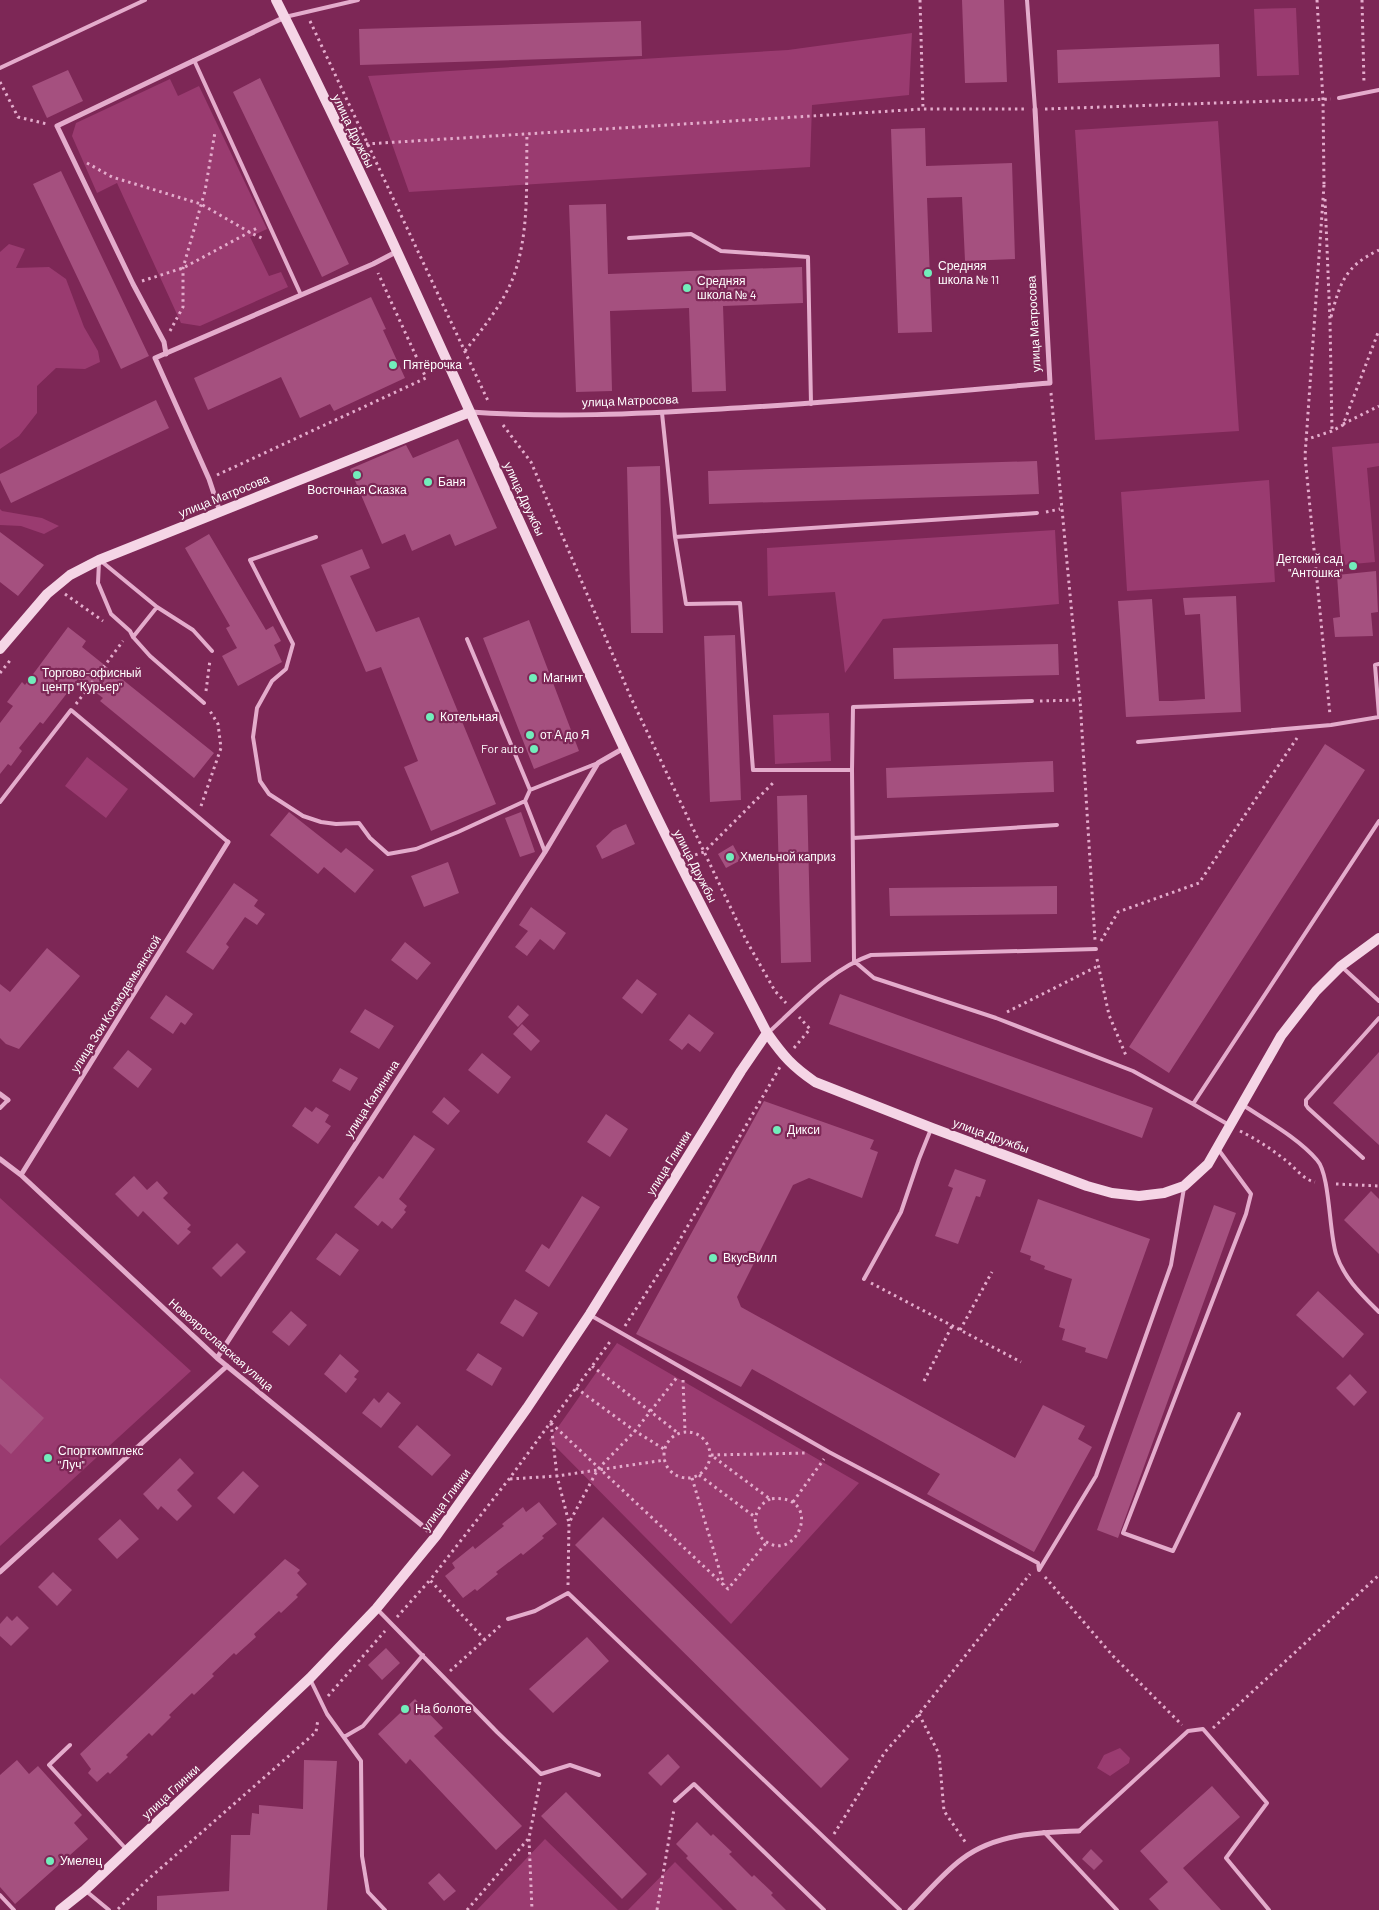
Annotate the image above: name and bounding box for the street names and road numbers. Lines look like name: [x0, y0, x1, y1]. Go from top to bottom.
street label: улица Дружбы: [329, 92, 378, 170]
street label: улица Матросова: [1023, 275, 1044, 373]
street label: улица Матросова: [582, 391, 679, 410]
street label: улица Дружбы: [501, 459, 548, 538]
street label: улица Матросова: [176, 470, 272, 521]
street label: улица Дружбы: [671, 827, 720, 905]
street label: улица Зои Космодемьянской: [67, 932, 164, 1075]
street label: улица Калинина: [341, 1057, 402, 1140]
street label: улица Дружбы: [951, 1115, 1031, 1156]
street label: улица Глинки: [643, 1128, 694, 1198]
street label: Новоярославская улица: [166, 1295, 277, 1394]
street label: улица Глинки: [418, 1466, 473, 1534]
street label: улица Глинки: [139, 1761, 203, 1822]

